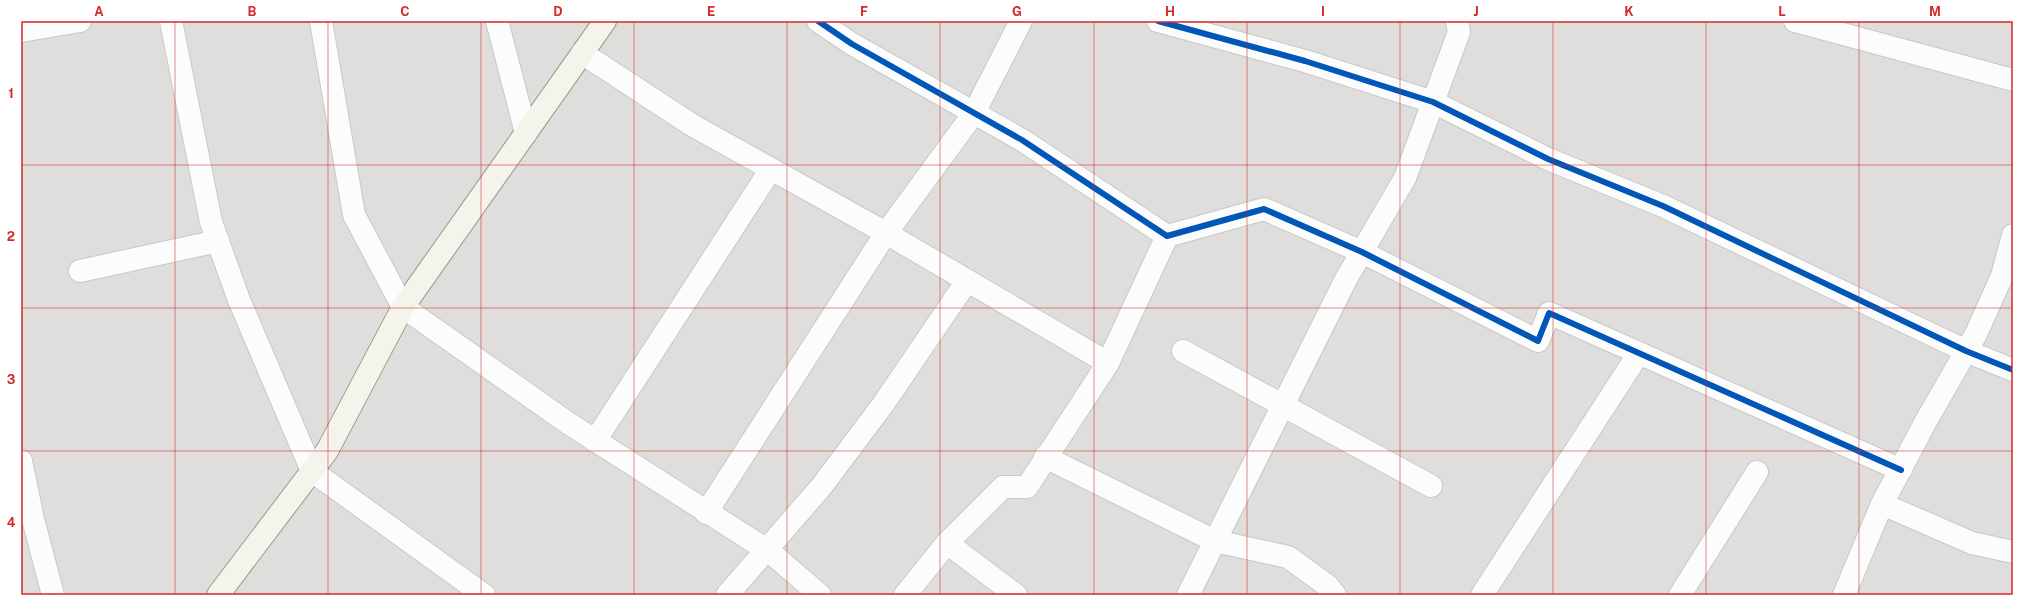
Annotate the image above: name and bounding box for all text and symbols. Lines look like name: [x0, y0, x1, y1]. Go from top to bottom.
text: A: [94, 4, 104, 19]
text: B: [248, 4, 257, 19]
text: C: [400, 4, 410, 19]
text: D: [553, 4, 563, 19]
text: E: [707, 4, 715, 19]
text: F: [860, 4, 868, 19]
text: G: [1012, 4, 1022, 19]
text: H: [1165, 4, 1175, 19]
text: I: [1321, 4, 1325, 19]
text: J: [1473, 4, 1479, 19]
text: K: [1624, 4, 1634, 19]
text: L: [1778, 4, 1786, 19]
text: M: [1929, 4, 1941, 19]
text: 1: [8, 86, 14, 101]
text: 2: [7, 229, 15, 244]
text: 3: [7, 372, 16, 387]
text: 4: [7, 515, 16, 530]

